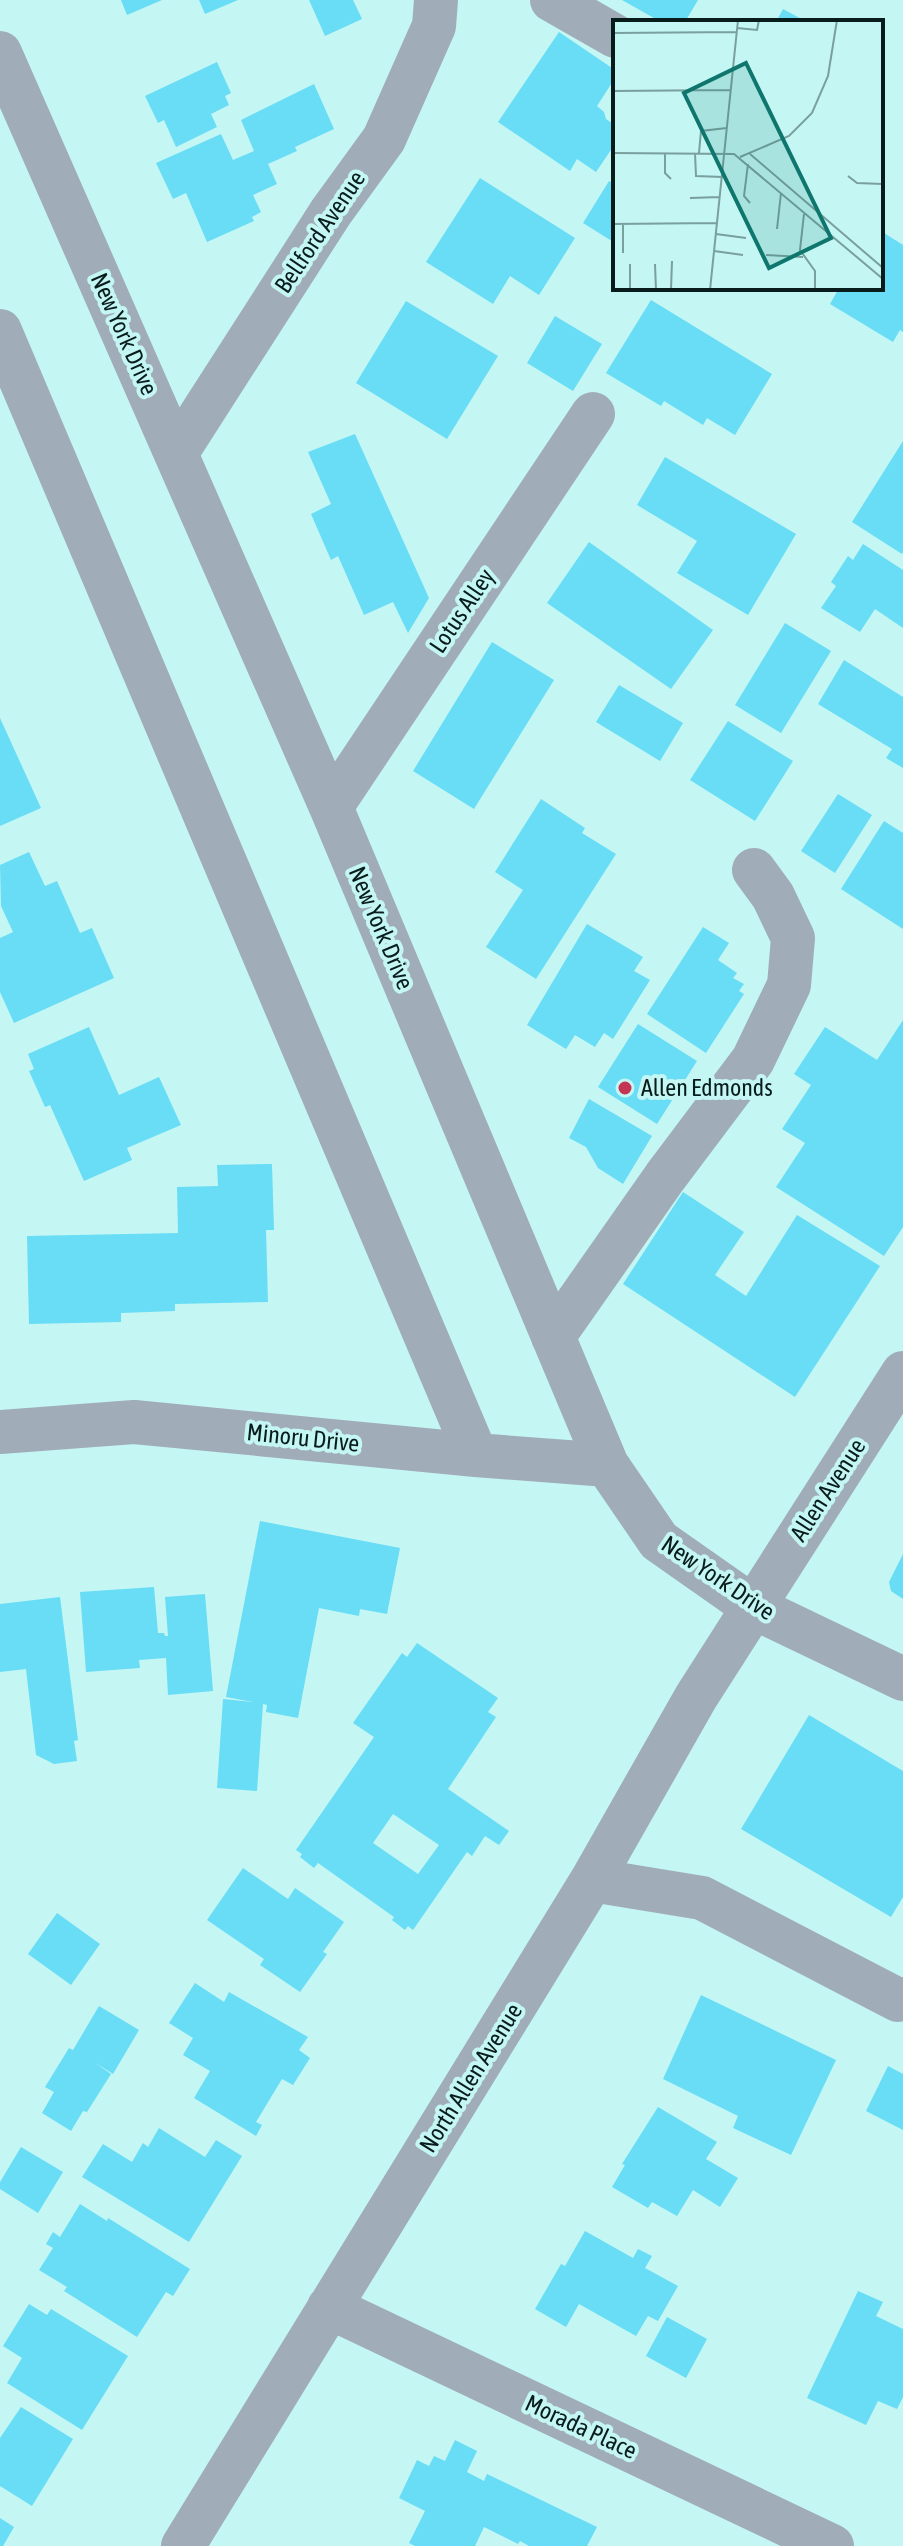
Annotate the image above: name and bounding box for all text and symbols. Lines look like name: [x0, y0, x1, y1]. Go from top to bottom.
inset map: [613, 20, 883, 290]
street label: Bellford Avenue: [269, 166, 370, 298]
street label: New York Drive: [86, 269, 163, 399]
street label: Lotus Alley: [424, 563, 500, 658]
street label: New York Drive: [344, 862, 419, 993]
place label: Allen Edmonds: [641, 1074, 773, 1101]
marker: Allen Edmonds: [616, 1079, 634, 1097]
street label: Minoru Drive: [245, 1418, 361, 1457]
street label: Allen Avenue: [785, 1434, 871, 1546]
street label: New York Drive: [657, 1530, 780, 1625]
street label: North Allen Avenue: [414, 1998, 527, 2157]
street label: Morada Place: [521, 2389, 641, 2464]

